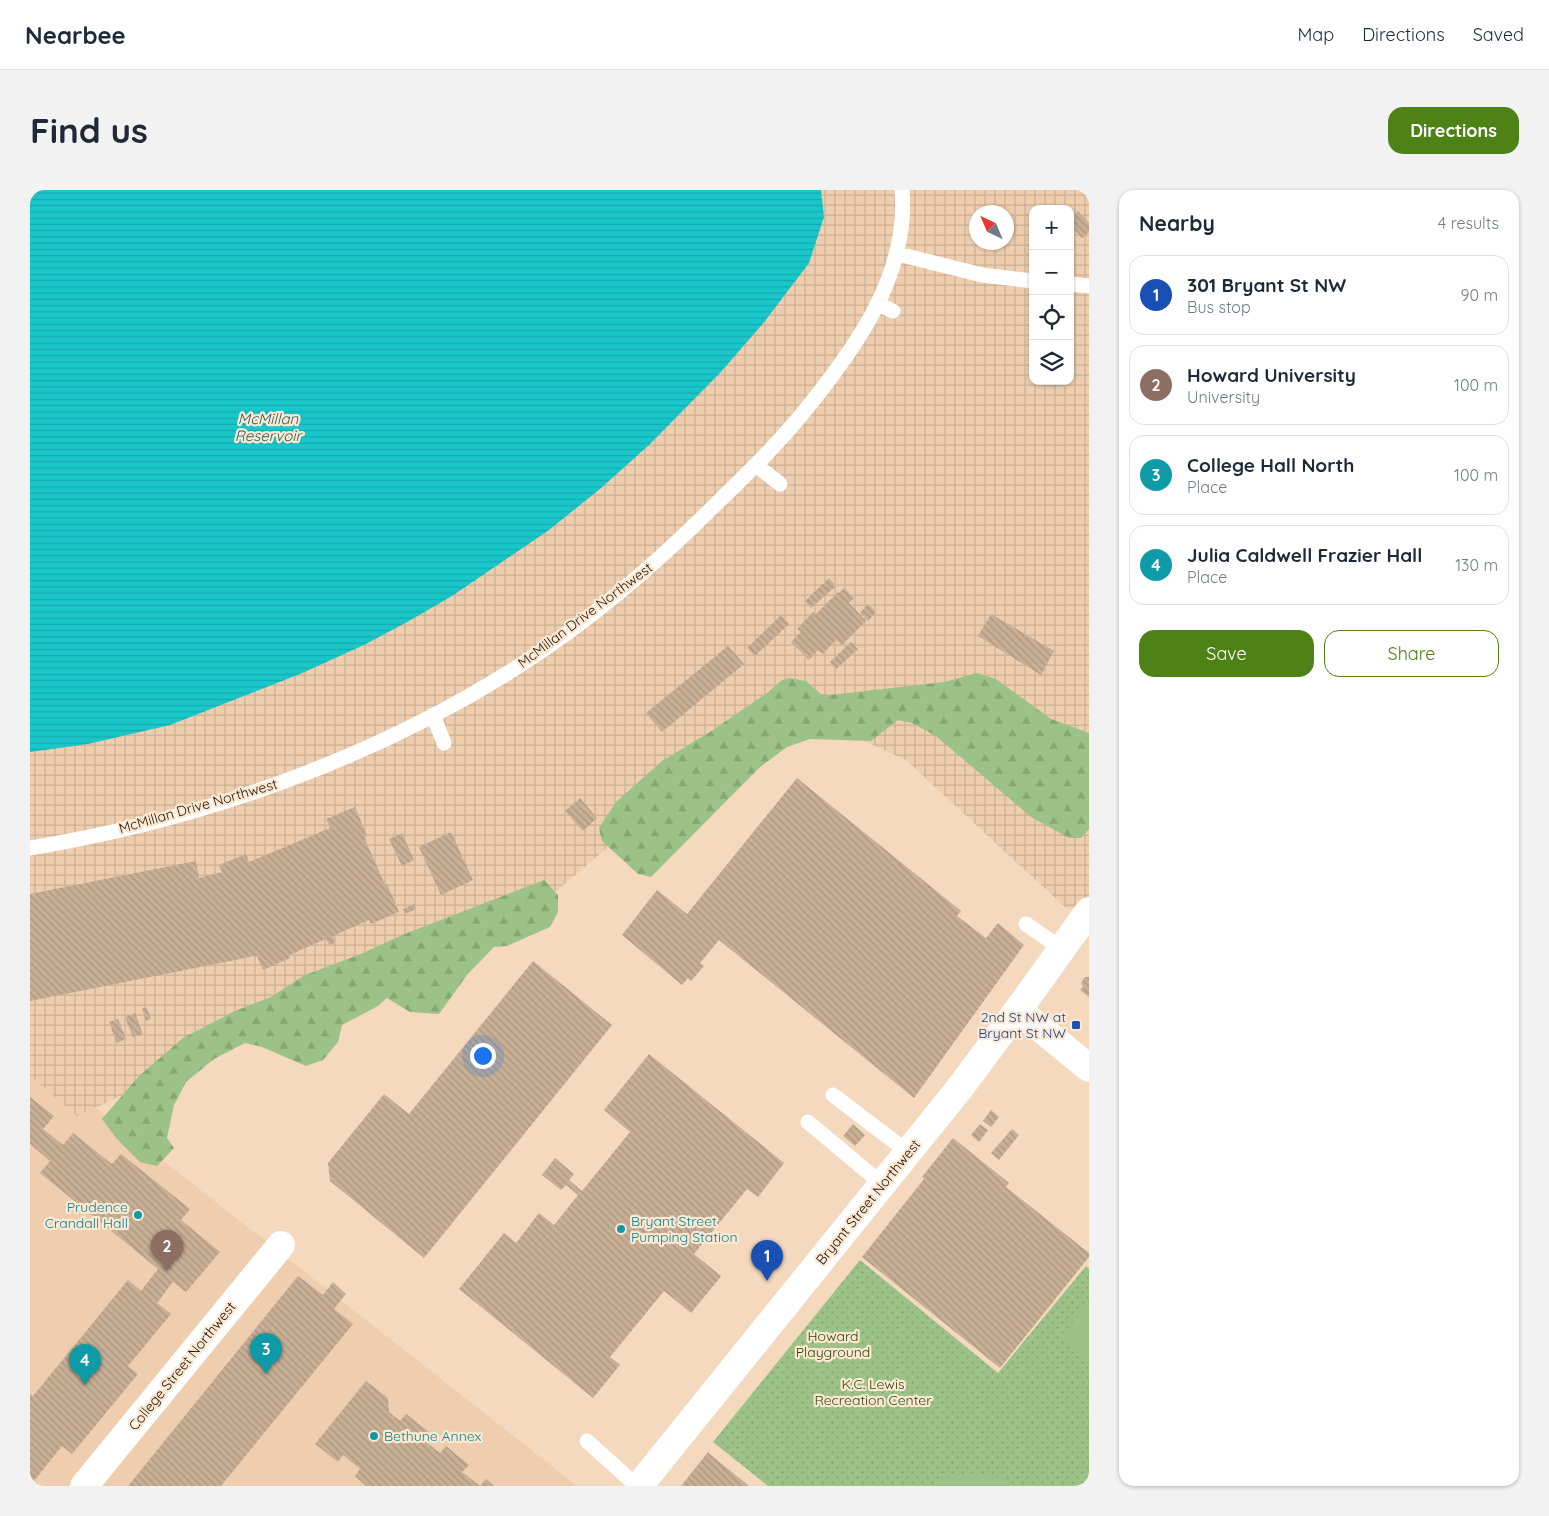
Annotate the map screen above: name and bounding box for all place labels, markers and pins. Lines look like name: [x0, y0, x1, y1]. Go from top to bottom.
place label: 2nd St NW at Bryant St NW: [978, 1008, 1066, 1042]
marker: 2nd St NW at Bryant St NW: [1070, 1019, 1082, 1031]
place label: Prudence Crandall Hall: [45, 1198, 128, 1232]
marker: Prudence Crandall Hall: [132, 1209, 144, 1221]
place label: Bryant Street Pumping Station: [631, 1212, 738, 1246]
marker: Bryant Street Pumping Station: [615, 1223, 627, 1235]
pin: 2: [151, 1230, 183, 1271]
pin: 1: [751, 1240, 783, 1281]
pin: 3: [250, 1333, 282, 1374]
pin: 4: [69, 1344, 101, 1385]
place label: Bethune Annex: [384, 1427, 482, 1445]
marker: Bethune Annex: [368, 1430, 380, 1442]

